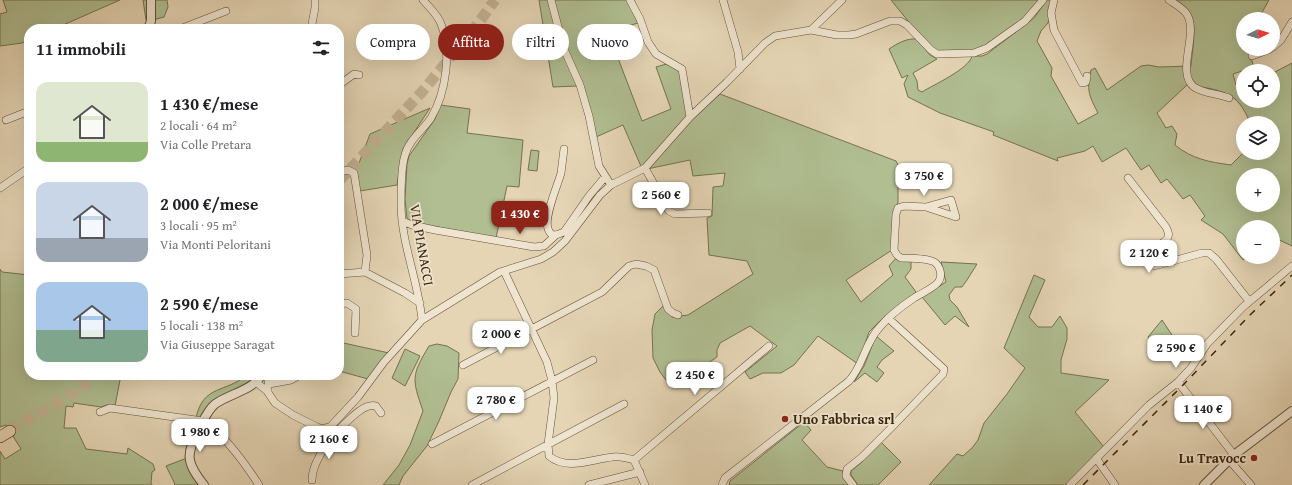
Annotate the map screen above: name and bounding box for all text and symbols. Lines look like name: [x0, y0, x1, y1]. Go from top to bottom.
north arrow: [1236, 12, 1280, 56]
map controls: [1236, 12, 1280, 264]
chip: Compra: [356, 24, 430, 60]
chip: Affitta: [438, 24, 504, 60]
chip: Filtri: [512, 24, 569, 60]
chip: Nuovo: [577, 24, 643, 60]
text: 11 immobili: [36, 36, 126, 61]
icon: filters: [310, 37, 332, 59]
button: locate: [1236, 64, 1280, 108]
text: 1 430 €/mese: [160, 91, 258, 116]
icon: home: [68, 98, 116, 146]
text: 2 locali · 64 m²: [160, 116, 237, 135]
button: layers: [1236, 116, 1280, 160]
text: Via Colle Pretara: [160, 135, 252, 154]
pin: 3 750 €: [887, 163, 961, 197]
text: 3 750 €: [904, 166, 944, 185]
button: +: [1236, 168, 1280, 212]
pin: 2 560 €: [624, 182, 698, 216]
text: 2 560 €: [641, 185, 681, 204]
text: 2 000 €/mese: [160, 191, 258, 216]
icon: home: [68, 198, 116, 246]
pin: 1 430 €: [483, 201, 557, 235]
street label: VIA PIANACCI: [405, 203, 439, 287]
text: 1 430 €: [500, 204, 540, 223]
text: 3 locali · 95 m²: [160, 216, 237, 235]
button: −: [1236, 220, 1280, 264]
text: Via Monti Peloritani: [160, 235, 271, 254]
pin: 2 120 €: [1112, 240, 1186, 274]
text: 2 120 €: [1129, 243, 1169, 262]
text: 2 590 €/mese: [160, 291, 258, 316]
icon: home: [68, 298, 116, 346]
text: 5 locali · 138 m²: [160, 316, 243, 335]
pin: 2 000 €: [464, 321, 538, 355]
text: 2 000 €: [481, 324, 521, 343]
text: Via Giuseppe Saragat: [160, 335, 275, 354]
pin: 2 590 €: [1139, 335, 1213, 369]
text: 2 590 €: [1156, 338, 1196, 357]
pin: 2 450 €: [658, 362, 732, 396]
text: 2 450 €: [675, 365, 715, 384]
pin: 2 780 €: [459, 387, 533, 421]
text: 2 780 €: [476, 390, 516, 409]
pin: 1 140 €: [1166, 396, 1240, 430]
text: 1 140 €: [1183, 399, 1223, 418]
place label: Uno Fabbrica srl: [793, 409, 895, 429]
marker: Uno Fabbrica srl: [780, 414, 790, 424]
pin: 1 980 €: [163, 419, 237, 453]
text: 1 980 €: [180, 422, 220, 441]
pin: 2 160 €: [292, 426, 366, 460]
text: 2 160 €: [309, 429, 349, 448]
place label: Lu Travocc: [1179, 448, 1247, 468]
marker: Lu Travocc: [1249, 453, 1259, 463]

